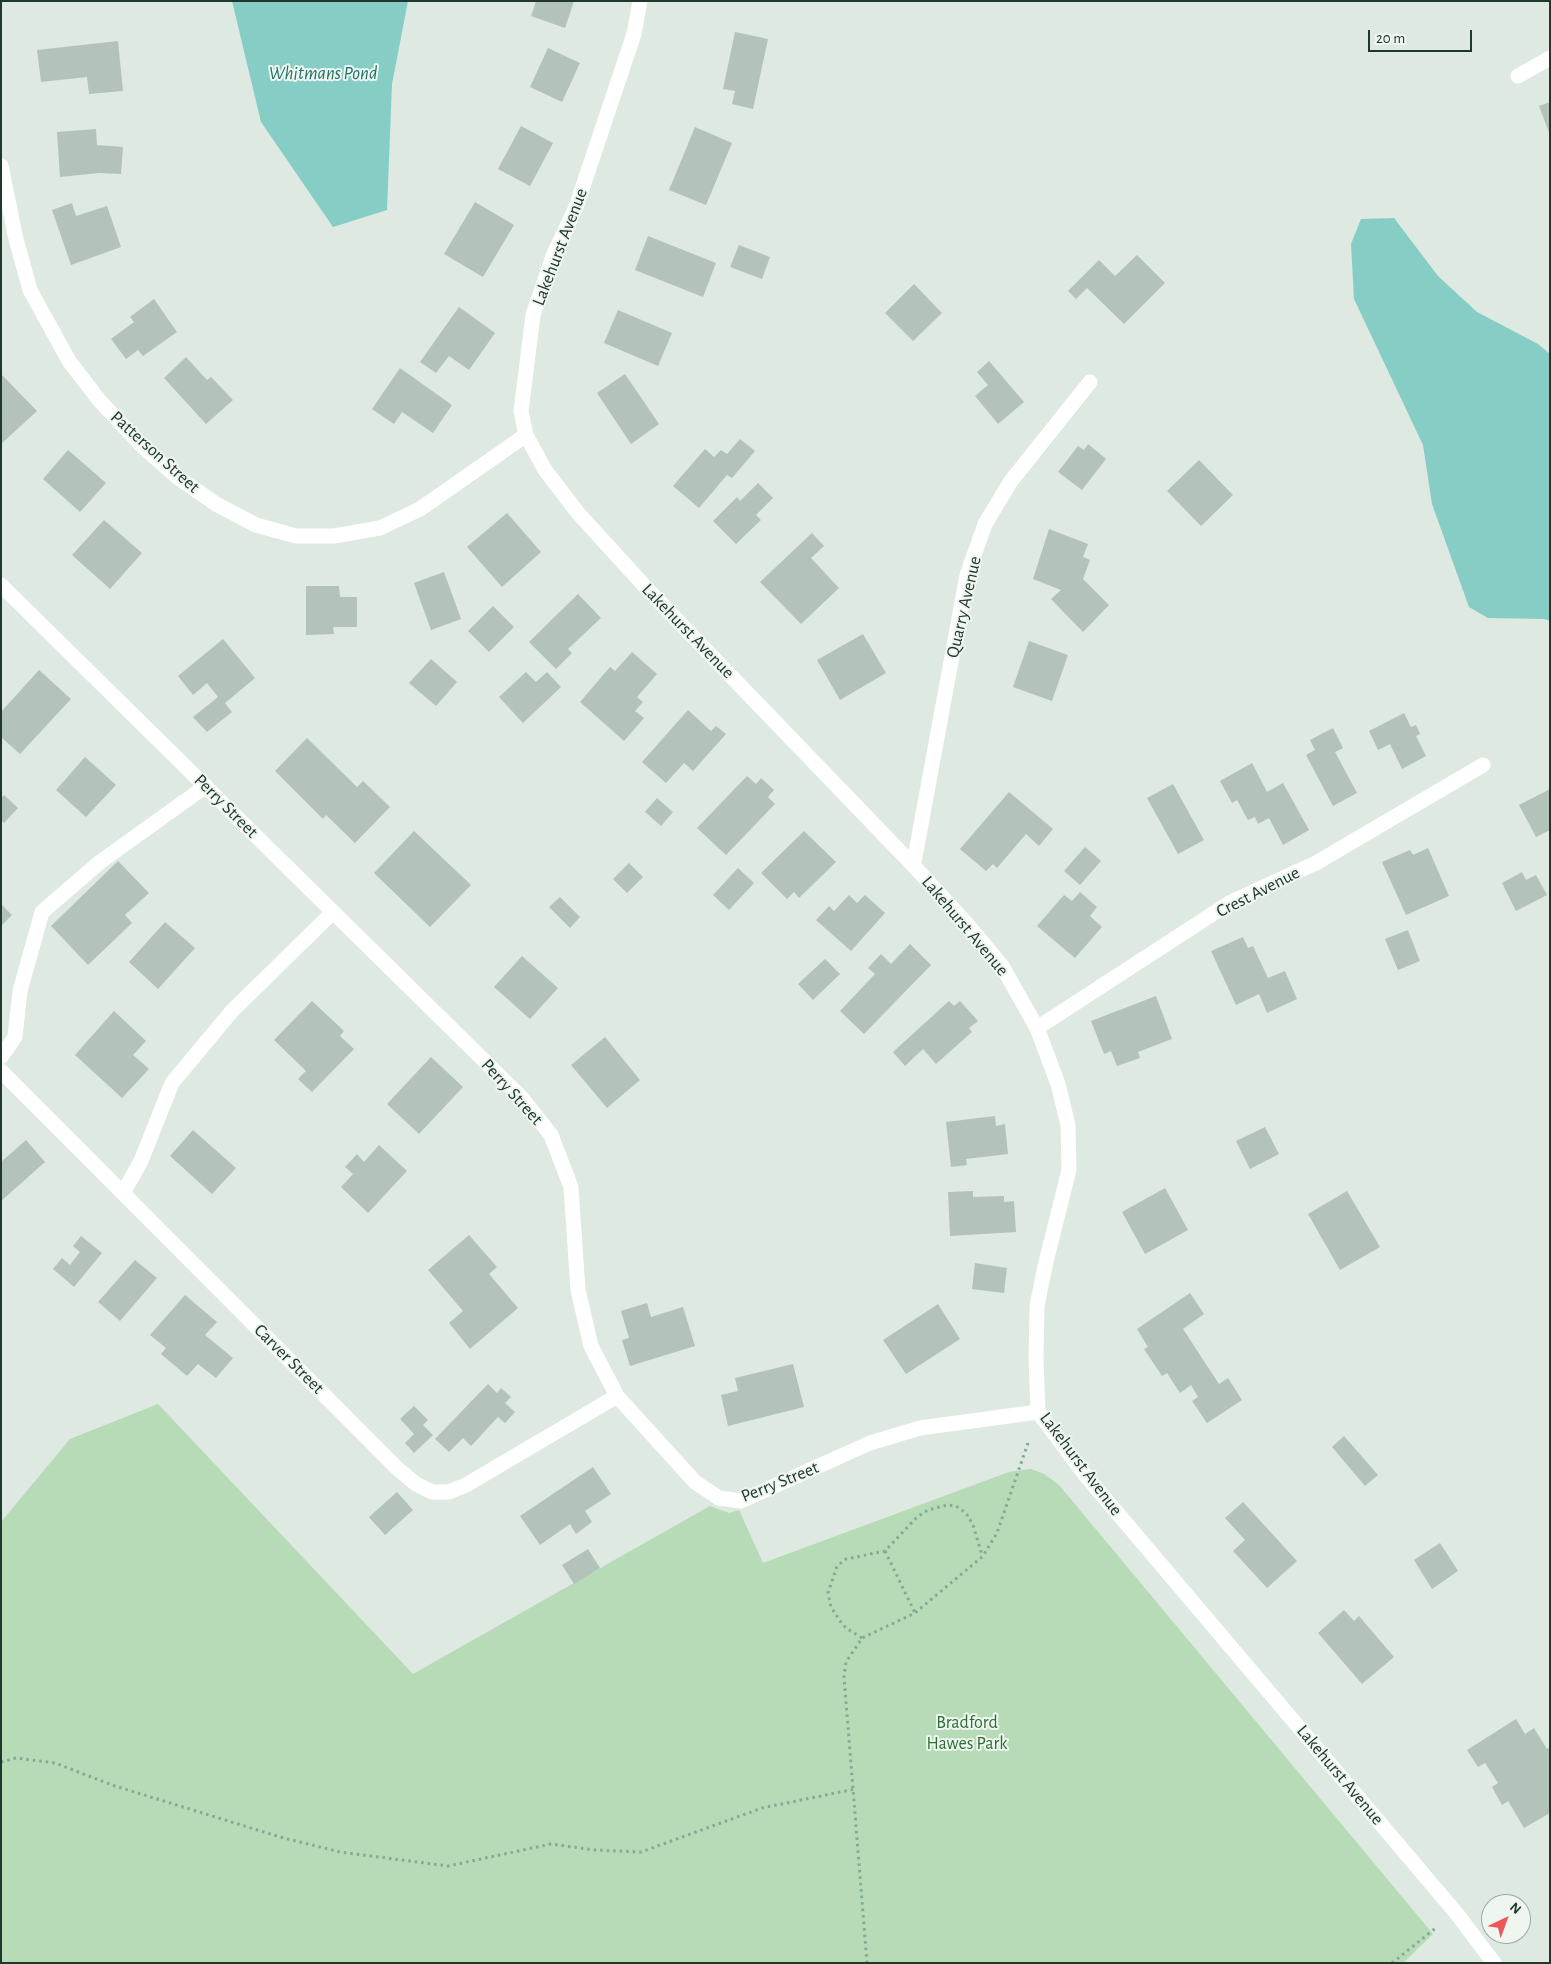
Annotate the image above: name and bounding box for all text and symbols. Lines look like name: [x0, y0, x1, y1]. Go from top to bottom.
scale bar: [1371, 20, 1475, 52]
text: 20 m: [1376, 31, 1405, 46]
water label: Whitmans Pond: [269, 62, 377, 84]
street label: Lakehurst Avenue: [528, 185, 592, 309]
street label: Patterson Street: [106, 406, 204, 498]
street label: Quarry Avenue: [942, 554, 986, 660]
street label: Lakehurst Avenue: [637, 579, 739, 683]
street label: Perry Street: [189, 769, 263, 843]
street label: Crest Avenue: [1213, 862, 1303, 922]
street label: Lakehurst Avenue: [917, 872, 1013, 980]
street label: Perry Street: [477, 1054, 547, 1130]
street label: Carver Street: [249, 1319, 329, 1399]
street label: Lakehurst Avenue: [1035, 1408, 1127, 1520]
street label: Perry Street: [738, 1457, 822, 1507]
park label: Bradford Hawes Park: [927, 1712, 1007, 1755]
street label: Lakehurst Avenue: [1292, 1721, 1388, 1829]
north arrow: [1481, 1894, 1531, 1944]
text: N: [1507, 1900, 1524, 1917]

